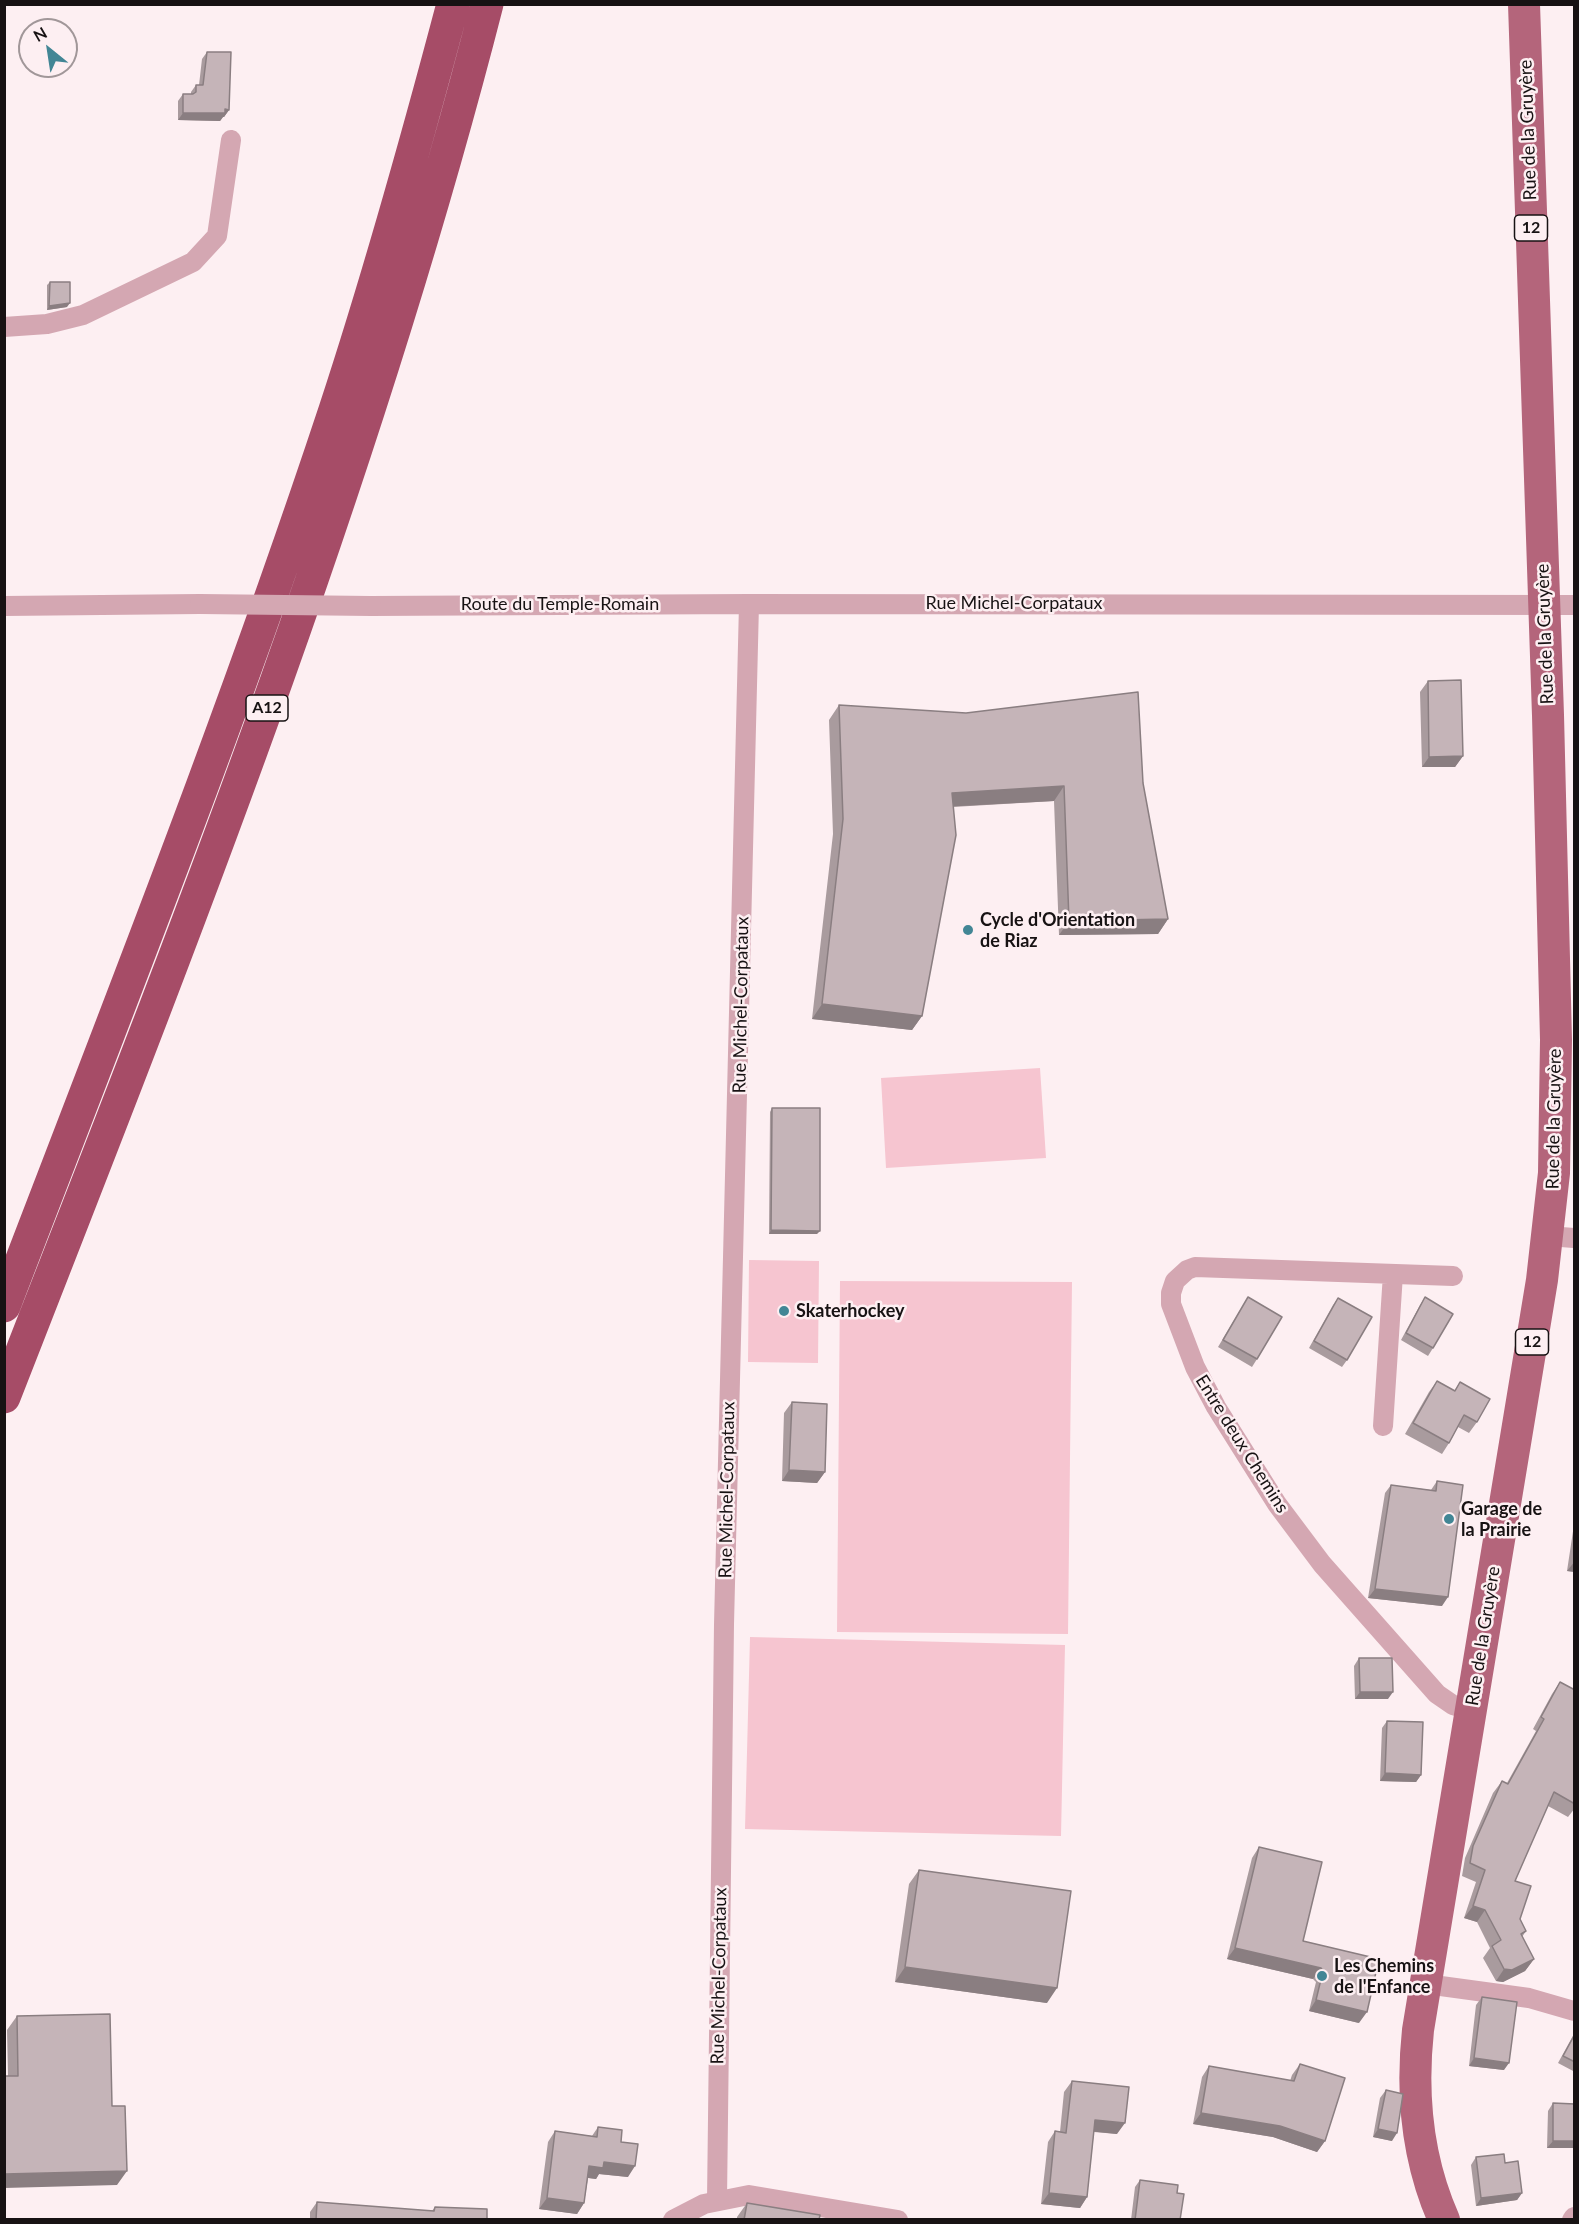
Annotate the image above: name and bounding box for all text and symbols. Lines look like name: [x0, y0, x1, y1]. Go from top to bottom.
north arrow: [18, 18, 78, 78]
text: N: [30, 22, 50, 45]
street label: Rue de la Gruyère: [1515, 59, 1541, 201]
road number: 12: [1514, 215, 1547, 241]
street label: Rue de la Gruyère: [1532, 563, 1558, 705]
street label: Rue Michel-Corpataux: [926, 592, 1102, 614]
street label: Route du Temple-Romain: [461, 593, 659, 615]
road number: A12: [246, 695, 288, 721]
place label: Cycle d'Orientation de Riaz: [980, 909, 1135, 952]
street label: Rue Michel-Corpataux: [729, 916, 753, 1094]
marker: Cycle d'Orientation de Riaz: [961, 923, 975, 937]
street label: Rue de la Gruyère: [1542, 1048, 1566, 1190]
place label: Skaterhockey: [796, 1300, 904, 1322]
marker: Skaterhockey: [777, 1304, 791, 1318]
road number: 12: [1516, 1329, 1549, 1355]
street label: Entre deux Chemins: [1191, 1371, 1293, 1517]
street label: Rue Michel-Corpataux: [715, 1401, 739, 1579]
place label: Garage de la Prairie: [1461, 1498, 1542, 1540]
marker: Garage de la Prairie: [1442, 1512, 1456, 1526]
street label: Rue de la Gruyère: [1461, 1565, 1505, 1707]
street label: Rue Michel-Corpataux: [707, 1887, 731, 2065]
place label: Les Chemins de l'Enfance: [1334, 1955, 1434, 1998]
marker: Les Chemins de l'Enfance: [1315, 1969, 1329, 1983]

